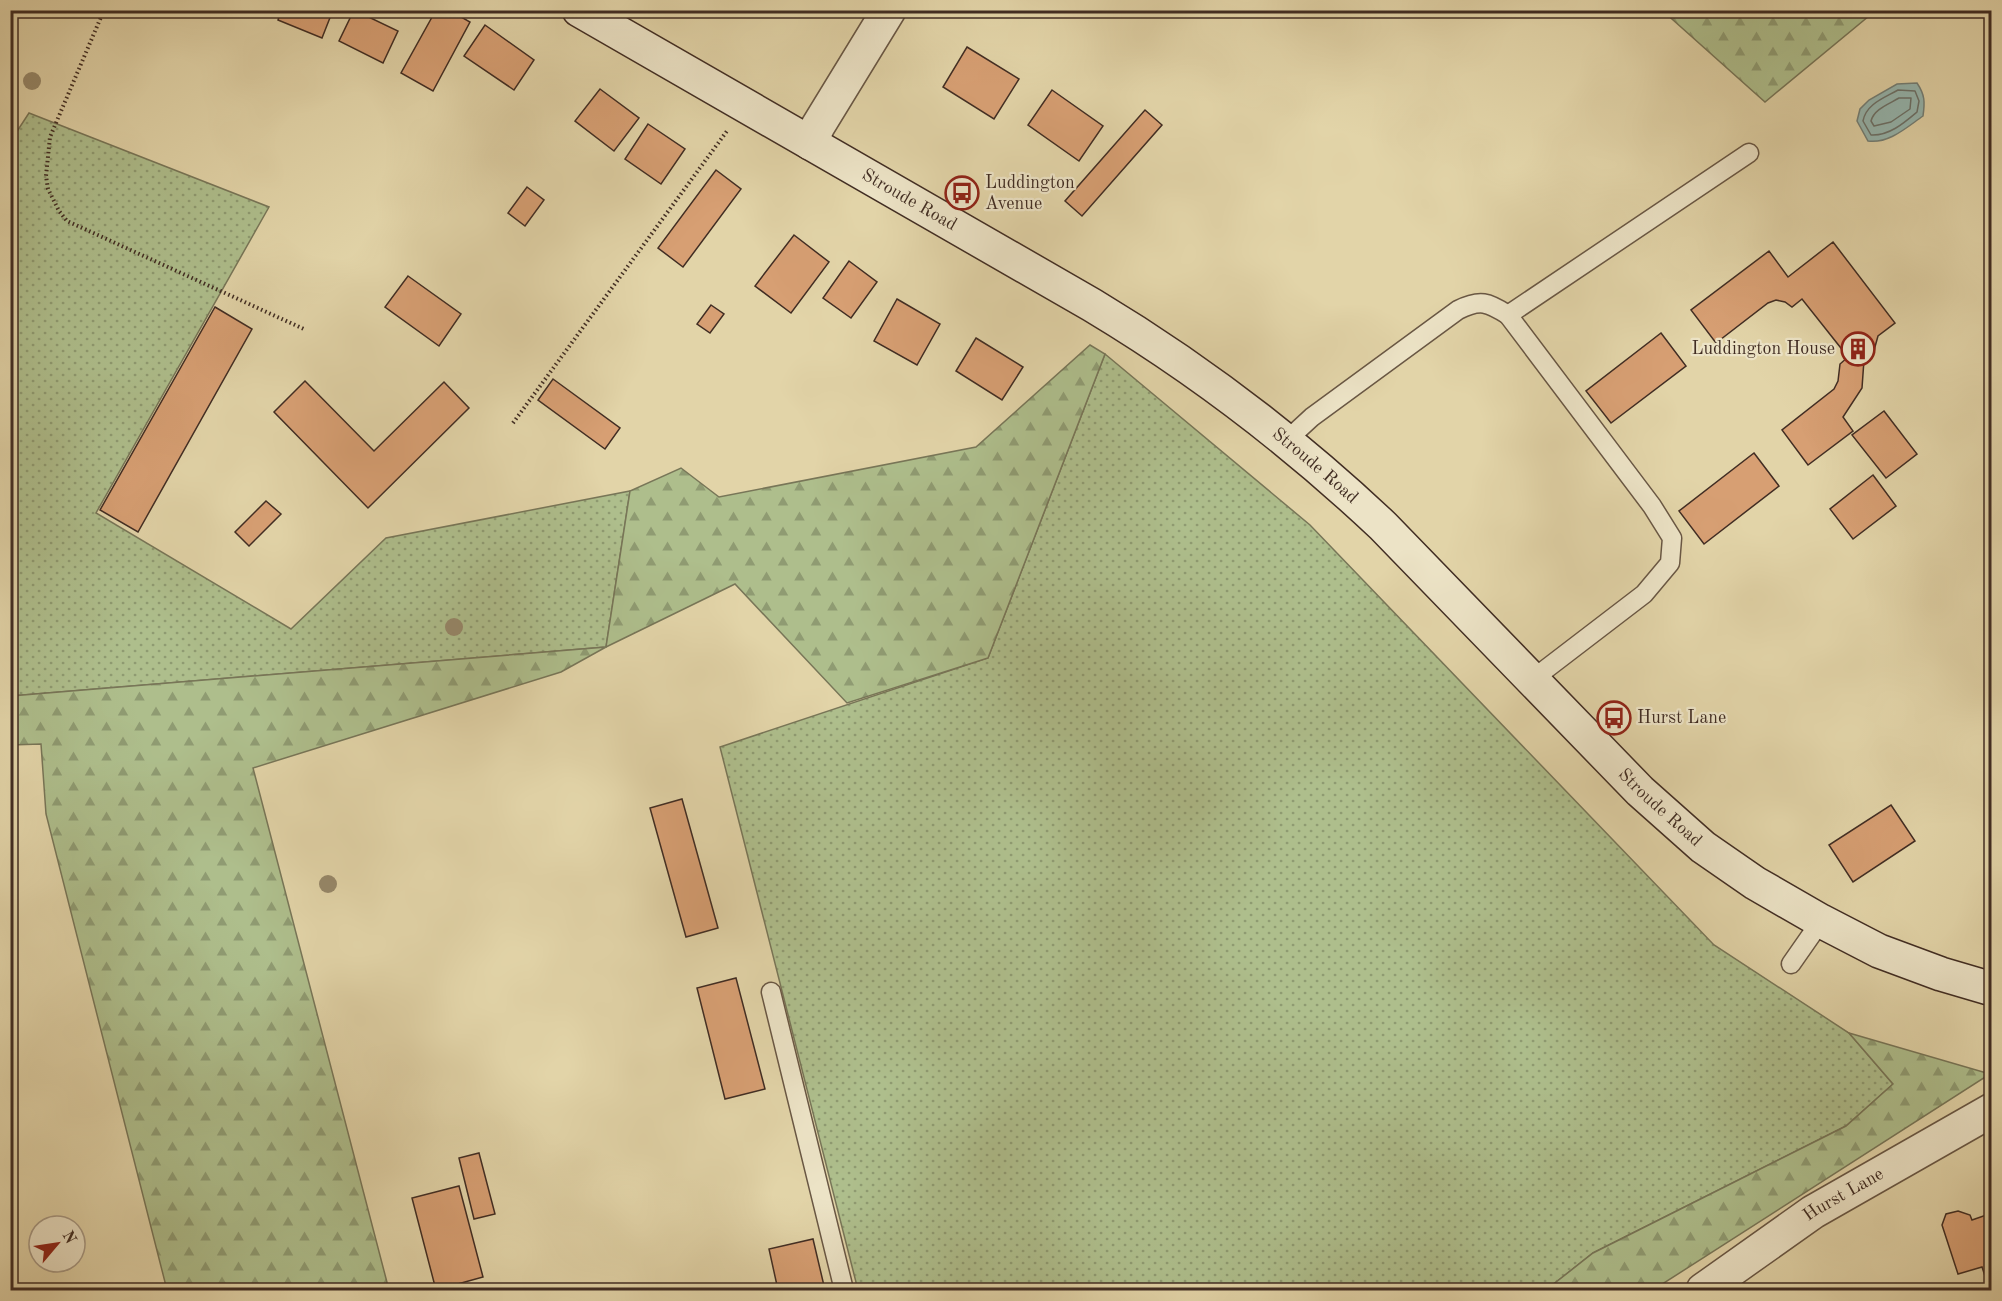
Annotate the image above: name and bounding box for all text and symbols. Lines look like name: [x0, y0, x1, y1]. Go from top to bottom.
street label: Stroude Road: [859, 166, 960, 234]
place label: Luddington Avenue: [985, 174, 1075, 213]
bus stop icon: Luddington Avenue: [944, 175, 980, 211]
building icon: Luddington House: [1840, 331, 1876, 367]
place label: Luddington House: [1691, 340, 1835, 358]
street label: Stroude Road: [1269, 425, 1361, 507]
bus stop icon: Hurst Lane: [1596, 700, 1632, 736]
place label: Hurst Lane: [1637, 709, 1726, 727]
street label: Stroude Road: [1615, 765, 1705, 850]
street label: Hurst Lane: [1800, 1165, 1887, 1225]
north arrow: [27, 1214, 87, 1274]
text: N: [58, 1228, 79, 1248]

